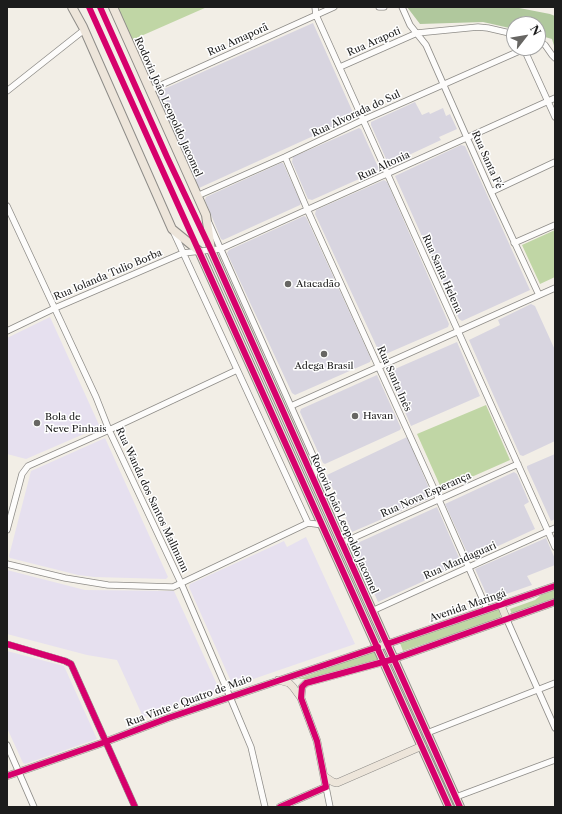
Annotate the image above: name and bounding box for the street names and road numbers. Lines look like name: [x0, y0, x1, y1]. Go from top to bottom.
street label: Rua Amaporã: [206, 21, 270, 59]
street label: Rua Arapoti: [345, 25, 403, 59]
street label: Rodovia João Leopoldo Jacomel: [132, 35, 204, 179]
street label: Rua Alvorada do Sul: [310, 88, 402, 140]
street label: Rua Santa Fé: [469, 129, 505, 191]
street label: Rua Altonia: [356, 149, 412, 183]
street label: Rua Santa Helena: [419, 233, 465, 315]
street label: Rua Iolanda Tulio Borba: [52, 247, 164, 303]
street label: Rua Santa Inês: [374, 344, 414, 414]
street label: Rua Wanda dos Santos Mallmann: [113, 426, 191, 574]
street label: Rodovia João Leopoldo Jacomel: [308, 452, 380, 596]
street label: Rua Nova Esperança: [379, 470, 473, 520]
street label: Rua Mandaguari: [422, 540, 498, 582]
street label: Avenida Maringá: [428, 587, 508, 625]
street label: Rua Vinte e Quatro de Maio: [124, 673, 254, 729]

